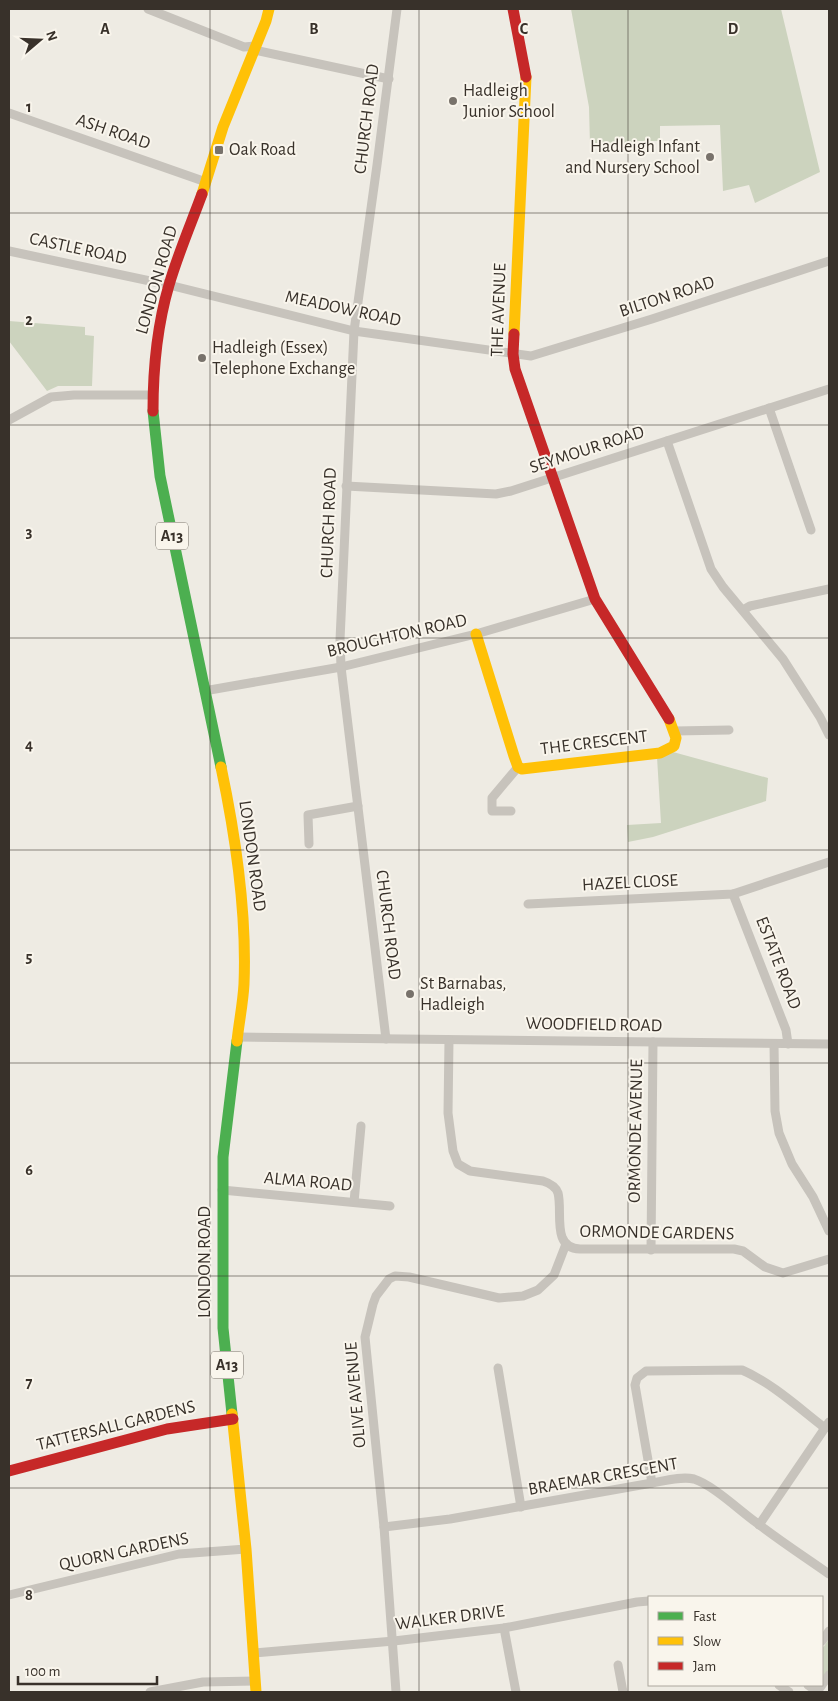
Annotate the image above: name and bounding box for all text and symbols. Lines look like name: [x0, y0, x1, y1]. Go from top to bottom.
north arrow: [15, 15, 65, 65]
text: A: [100, 21, 110, 37]
text: B: [309, 21, 319, 37]
text: C: [520, 21, 529, 37]
text: D: [728, 21, 739, 37]
text: N: [43, 29, 60, 43]
street label: CHURCH ROAD: [351, 63, 383, 175]
place label: Hadleigh Junior School: [463, 82, 555, 121]
marker: Hadleigh Junior School: [447, 95, 459, 107]
text: 1: [26, 99, 32, 115]
street label: ASH ROAD: [74, 111, 152, 153]
place label: Hadleigh Infant and Nursery School: [565, 138, 700, 177]
place label: Oak Road: [229, 141, 296, 159]
marker: Oak Road: [213, 144, 225, 156]
marker: Hadleigh Infant and Nursery School: [704, 151, 716, 163]
street label: LONDON ROAD: [133, 224, 181, 336]
street label: CASTLE ROAD: [28, 230, 128, 268]
street label: THE AVENUE: [488, 262, 510, 357]
street label: BILTON ROAD: [617, 273, 717, 321]
street label: MEADOW ROAD: [283, 288, 403, 330]
text: 2: [25, 312, 33, 328]
place label: Hadleigh (Essex) Telephone Exchange: [212, 339, 355, 378]
marker: Hadleigh (Essex) Telephone Exchange: [196, 352, 208, 364]
street label: SEYMOUR ROAD: [527, 423, 647, 477]
street label: CHURCH ROAD: [318, 468, 340, 578]
road number: A13: [156, 522, 188, 550]
text: 3: [26, 524, 33, 540]
street label: BROUGHTON ROAD: [325, 611, 469, 661]
street label: THE CRESCENT: [539, 727, 649, 759]
text: 4: [25, 737, 33, 753]
street label: LONDON ROAD: [235, 799, 269, 913]
street label: CHURCH ROAD: [372, 869, 404, 981]
street label: HAZEL CLOSE: [582, 871, 679, 895]
street label: ESTATE ROAD: [752, 914, 804, 1012]
text: 5: [26, 949, 33, 965]
place label: St Barnabas, Hadleigh: [420, 975, 507, 1014]
marker: St Barnabas, Hadleigh: [404, 988, 416, 1000]
street label: WOODFIELD ROAD: [526, 1015, 662, 1035]
street label: ORMONDE AVENUE: [626, 1059, 646, 1203]
text: 6: [25, 1162, 33, 1178]
street label: ALMA ROAD: [263, 1169, 353, 1195]
street label: LONDON ROAD: [196, 1206, 214, 1318]
street label: ORMONDE GARDENS: [579, 1223, 735, 1243]
street label: OLIVE AVENUE: [342, 1341, 370, 1449]
road number: A13: [211, 1352, 243, 1378]
text: 7: [26, 1375, 33, 1391]
street label: TATTERSALL GARDENS: [35, 1398, 197, 1454]
street label: BRAEMAR CRESCENT: [527, 1455, 679, 1499]
street label: QUORN GARDENS: [58, 1529, 190, 1575]
text: 8: [25, 1587, 33, 1603]
legend: [648, 1596, 823, 1686]
street label: WALKER DRIVE: [394, 1602, 506, 1634]
text: Fast: [693, 1609, 717, 1624]
text: Slow: [693, 1634, 721, 1649]
scale bar: [18, 1654, 156, 1686]
text: Jam: [693, 1659, 716, 1674]
text: 100 m: [25, 1664, 60, 1679]

